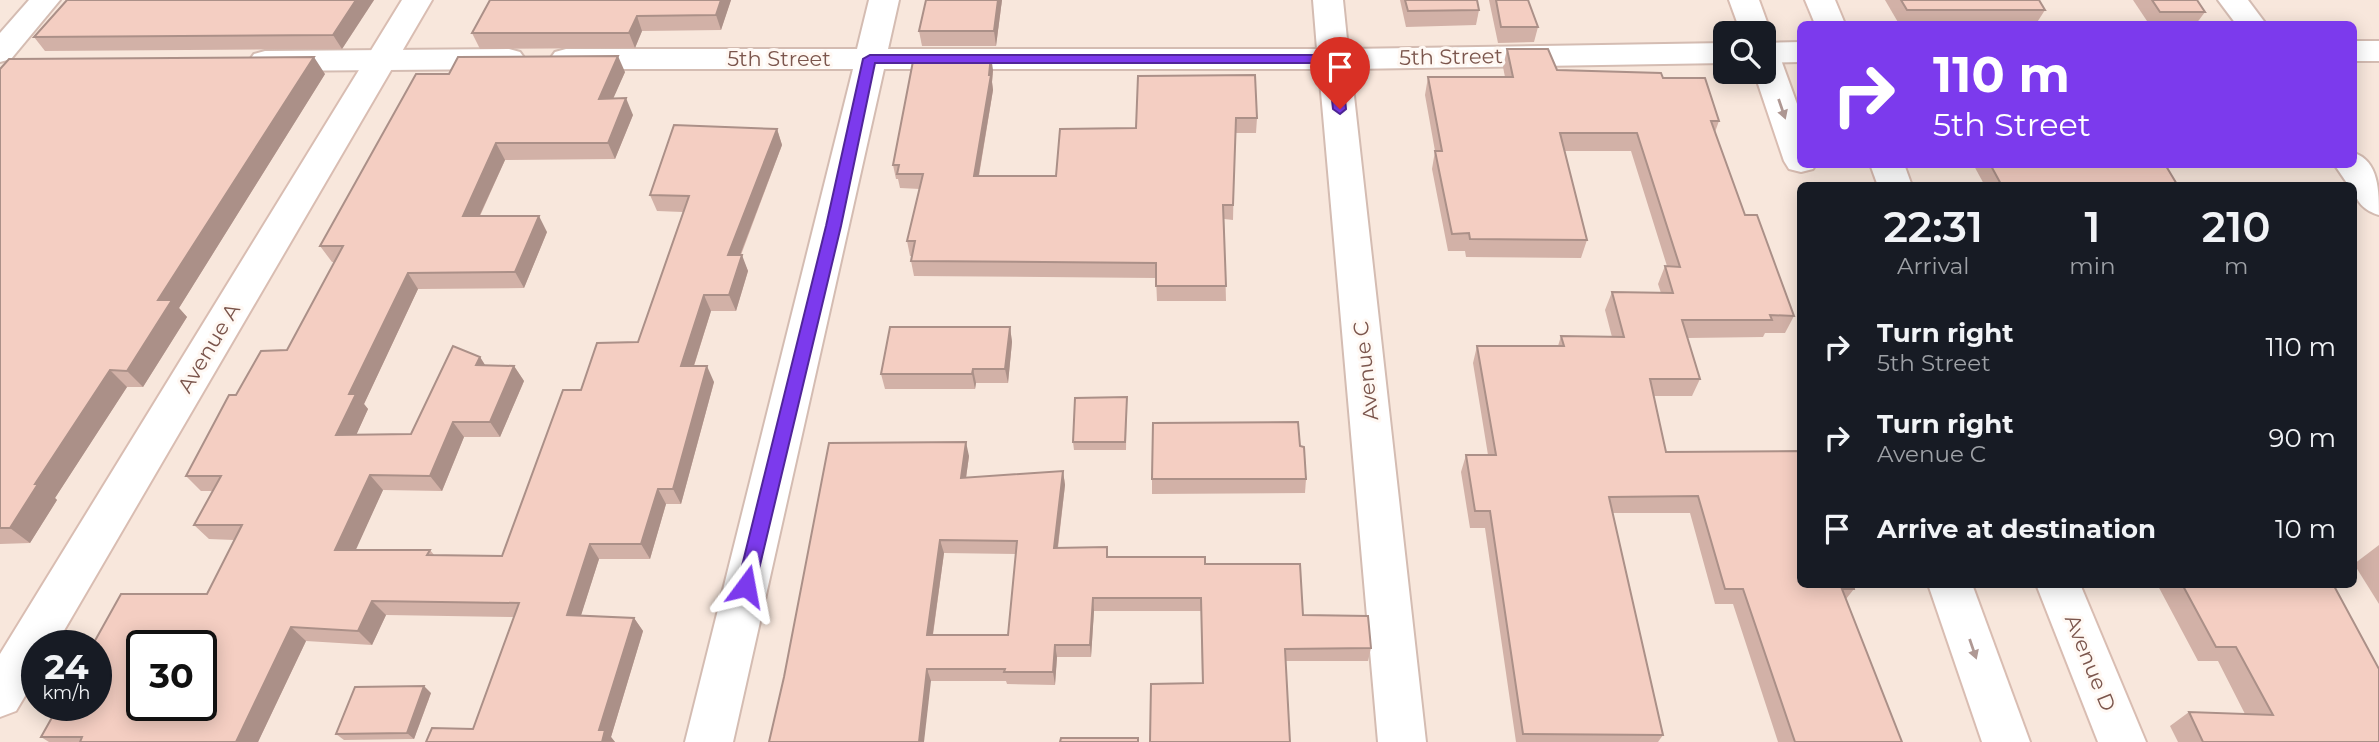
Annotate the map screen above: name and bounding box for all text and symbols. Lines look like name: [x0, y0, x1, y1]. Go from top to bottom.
map controls: [1713, 21, 1776, 84]
button: search: [1713, 21, 1776, 84]
pin: [1310, 37, 1370, 109]
street label: 5th Street: [1399, 43, 1503, 70]
text: 110 m: [1933, 45, 2070, 104]
street label: 5th Street: [727, 46, 831, 71]
icon: arrive: [1321, 48, 1359, 86]
icon: right: [1818, 49, 1909, 140]
one-way arrow: [1777, 99, 1788, 120]
text: 5th Street: [1933, 105, 2091, 144]
text: 22:31: [1883, 201, 1983, 253]
text: 1: [2084, 201, 2100, 253]
text: 210: [2202, 201, 2271, 253]
text: Arrival: [1897, 252, 1969, 280]
text: min: [2069, 252, 2115, 280]
text: m: [2224, 252, 2248, 280]
street label: Avenue A: [172, 298, 245, 397]
text: Turn right: [1877, 317, 2013, 349]
street label: Avenue C: [1348, 320, 1383, 422]
icon: right: [1818, 328, 1856, 366]
text: 110 m: [2266, 331, 2336, 363]
text: 5th Street: [1877, 349, 1990, 377]
text: Turn right: [1877, 408, 2013, 440]
icon: right: [1818, 419, 1856, 457]
text: 90 m: [2269, 422, 2336, 454]
text: Avenue C: [1877, 440, 1986, 468]
icon: arrive: [1818, 510, 1856, 548]
text: Arrive at destination: [1877, 513, 2156, 545]
text: 10 m: [2275, 513, 2336, 545]
position arrow: [709, 549, 783, 623]
street label: Avenue D: [2060, 611, 2121, 715]
speed limit sign: 30: [126, 630, 217, 721]
one-way arrow: [1968, 638, 1979, 659]
text: 24: [44, 645, 89, 688]
text: km/h: [42, 682, 91, 704]

